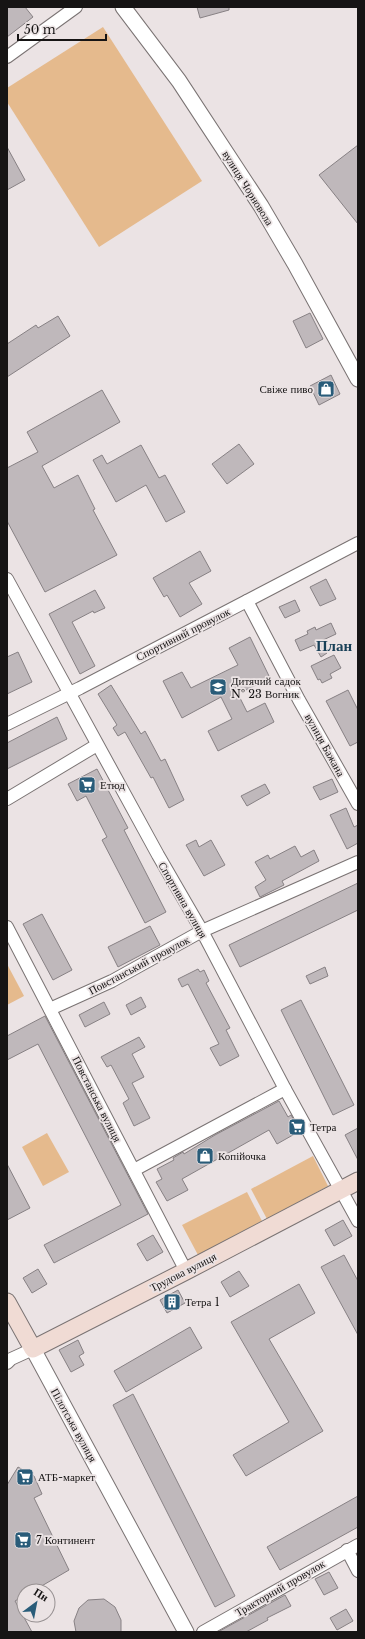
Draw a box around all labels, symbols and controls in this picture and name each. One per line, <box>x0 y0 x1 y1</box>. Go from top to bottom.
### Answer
scale bar <box>18 16 106 42</box>
text: 50 m <box>24 22 56 37</box>
street label: вулиця Чорновола <box>219 148 277 228</box>
shop icon: Свіже пиво <box>316 379 336 399</box>
place label: Свіже пиво <box>260 382 313 396</box>
street label: Спортивний провулок <box>134 604 233 664</box>
district label: План <box>316 636 352 655</box>
place label: Дитячий садок № 23 Вогник <box>231 674 302 701</box>
school or university icon: Дитячий садок № 23 Вогник <box>208 677 228 697</box>
street label: вулиця Бажана <box>302 711 348 779</box>
supermarket icon: Етюд <box>77 775 97 795</box>
place label: Етюд <box>100 778 125 792</box>
street label: Спортивна вулиця <box>155 859 211 941</box>
street label: Повстанський провулок <box>86 932 192 998</box>
street label: Повстанська вулиця <box>69 1054 125 1144</box>
supermarket icon: Тетра <box>287 1117 307 1137</box>
place label: Тетра <box>310 1120 337 1134</box>
shop icon: Копійочка <box>195 1146 215 1166</box>
place label: Копійочка <box>218 1149 266 1163</box>
street label: Трудова вулиця <box>147 1249 219 1295</box>
building icon: Тетра 1 <box>162 1292 182 1312</box>
place label: Тетра 1 <box>185 1295 220 1309</box>
street label: Пілотська вулиця <box>48 1386 100 1464</box>
supermarket icon: АТБ-маркет <box>15 1467 35 1487</box>
place label: АТБ-маркет <box>38 1470 95 1484</box>
supermarket icon: 7 Континент <box>13 1530 33 1550</box>
place label: 7 Континент <box>36 1533 95 1547</box>
street label: Тракторний провулок <box>233 1556 328 1619</box>
north arrow <box>16 1583 56 1623</box>
text: Пн <box>31 1585 52 1605</box>

